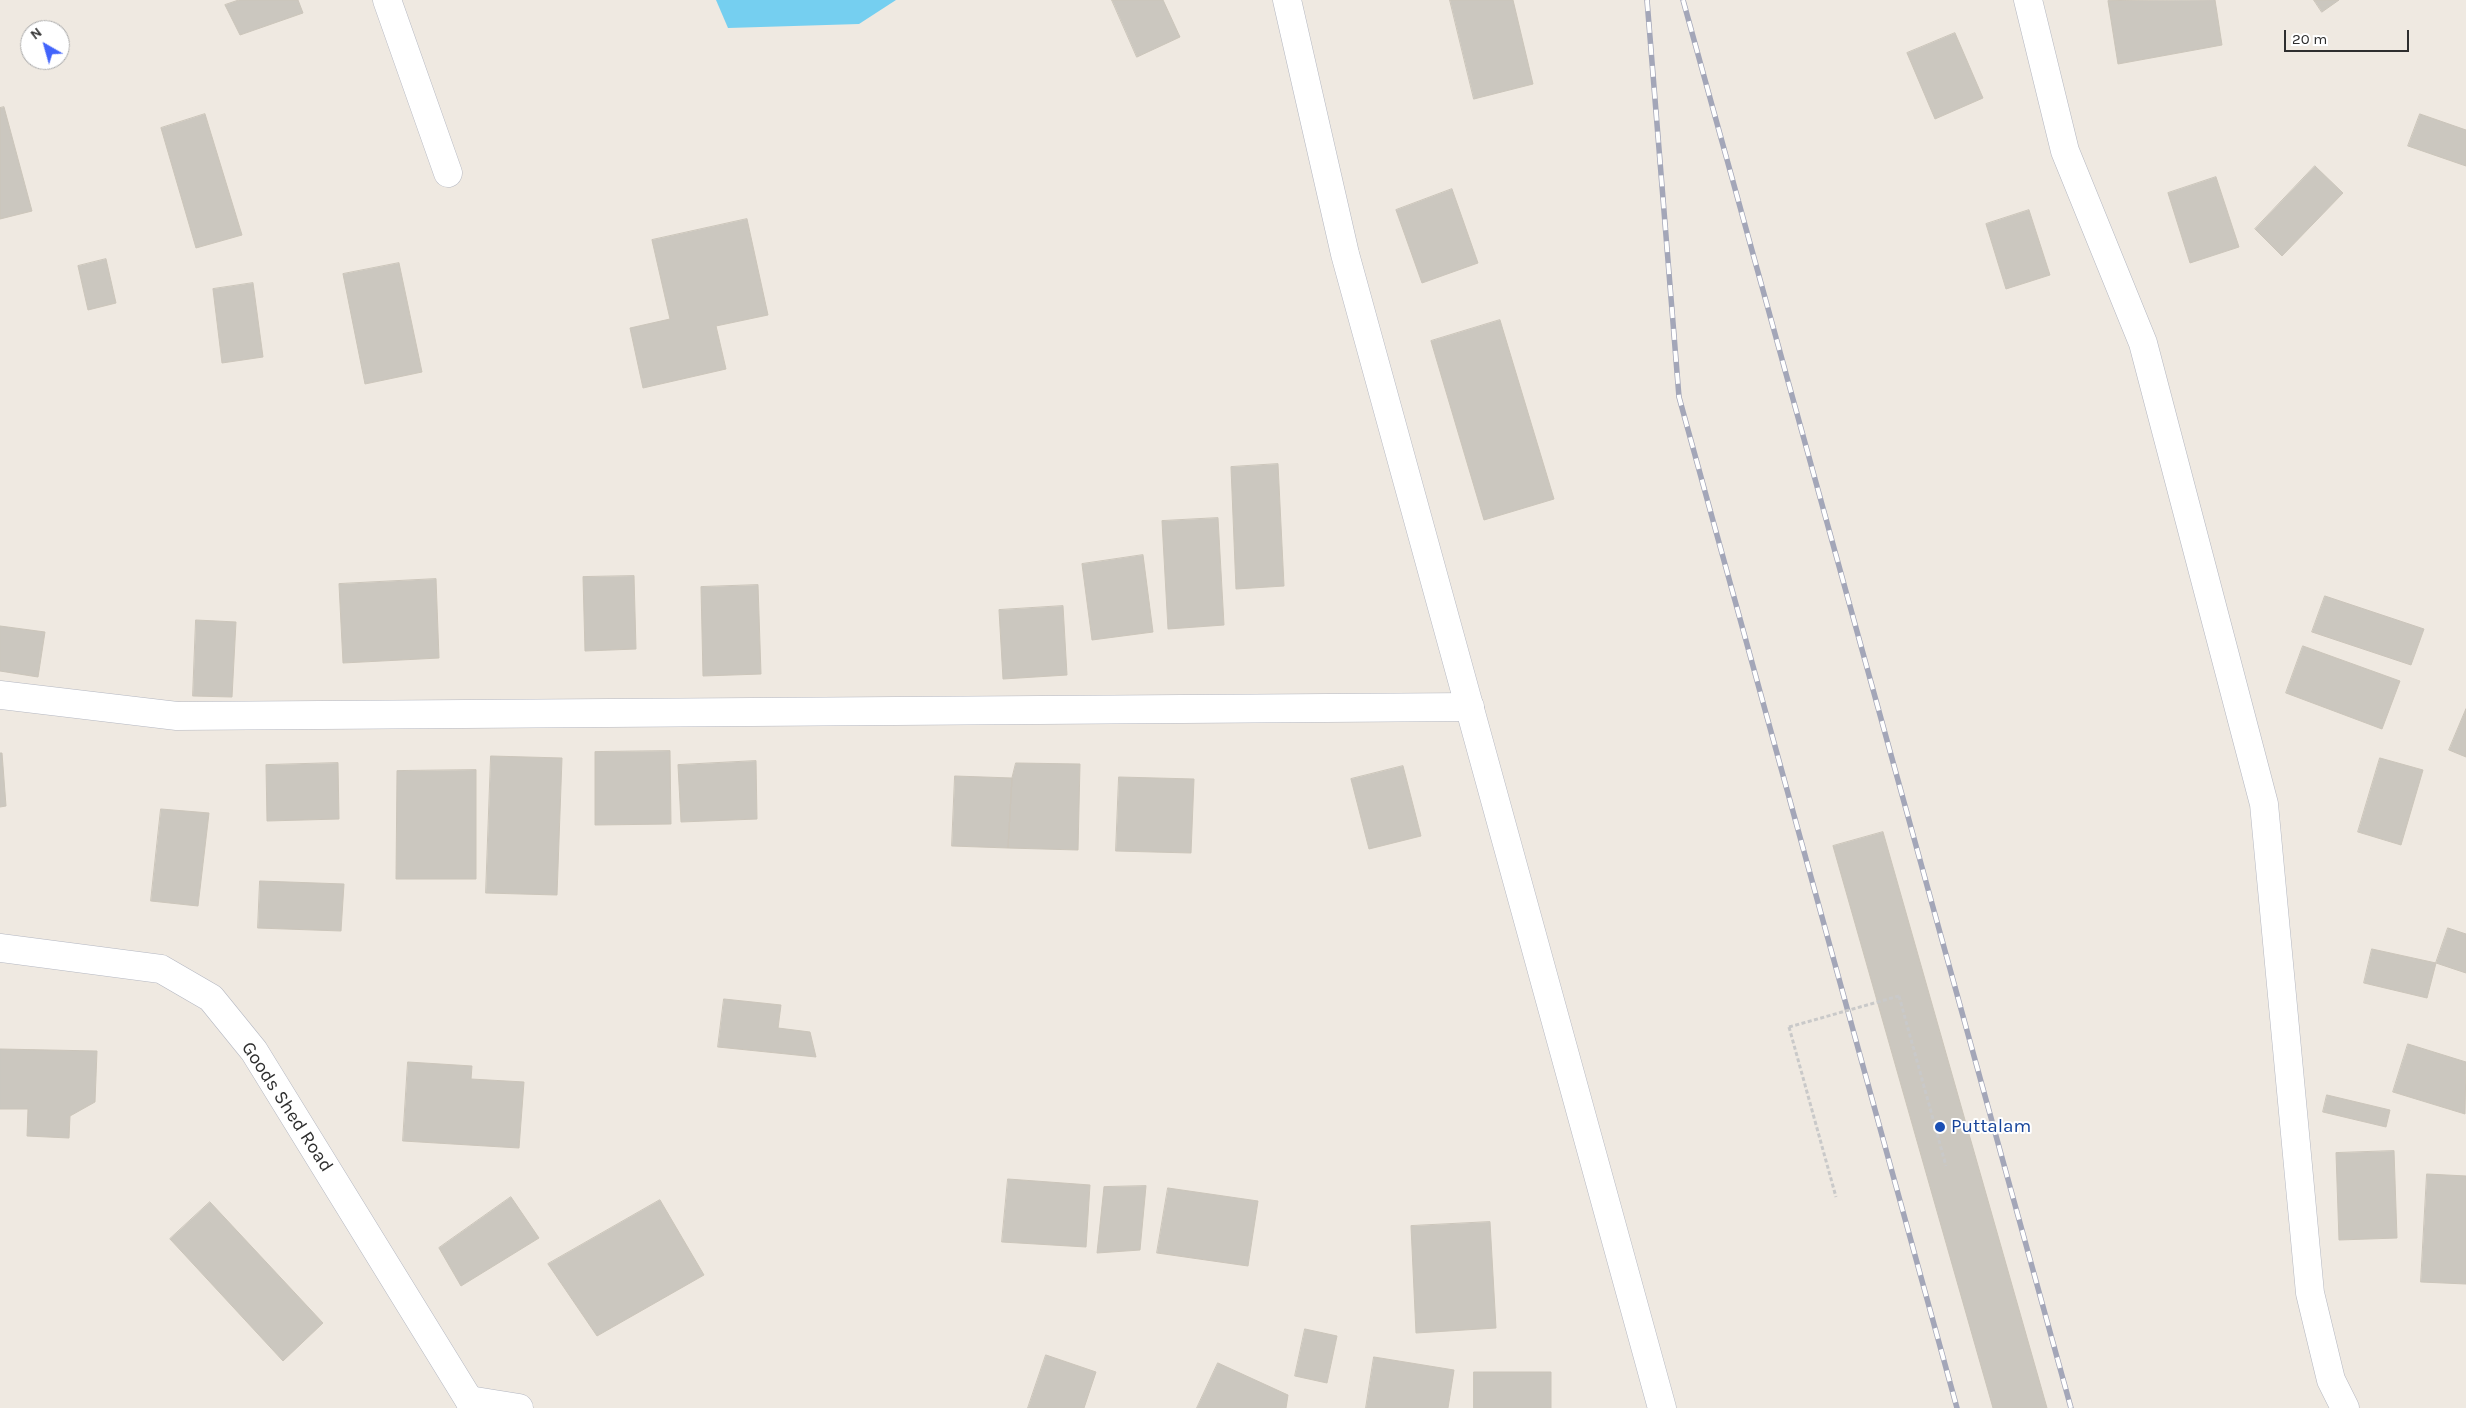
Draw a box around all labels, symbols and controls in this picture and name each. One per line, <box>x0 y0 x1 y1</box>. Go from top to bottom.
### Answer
north arrow <box>20 20 70 70</box>
scale bar <box>2286 20 2411 52</box>
text: N <box>27 24 45 43</box>
text: 20 m <box>2292 30 2327 48</box>
street label: Goods Shed Road <box>236 1037 338 1177</box>
place label: Puttalam <box>1951 1116 2031 1138</box>
marker: Puttalam <box>1933 1120 1947 1134</box>

